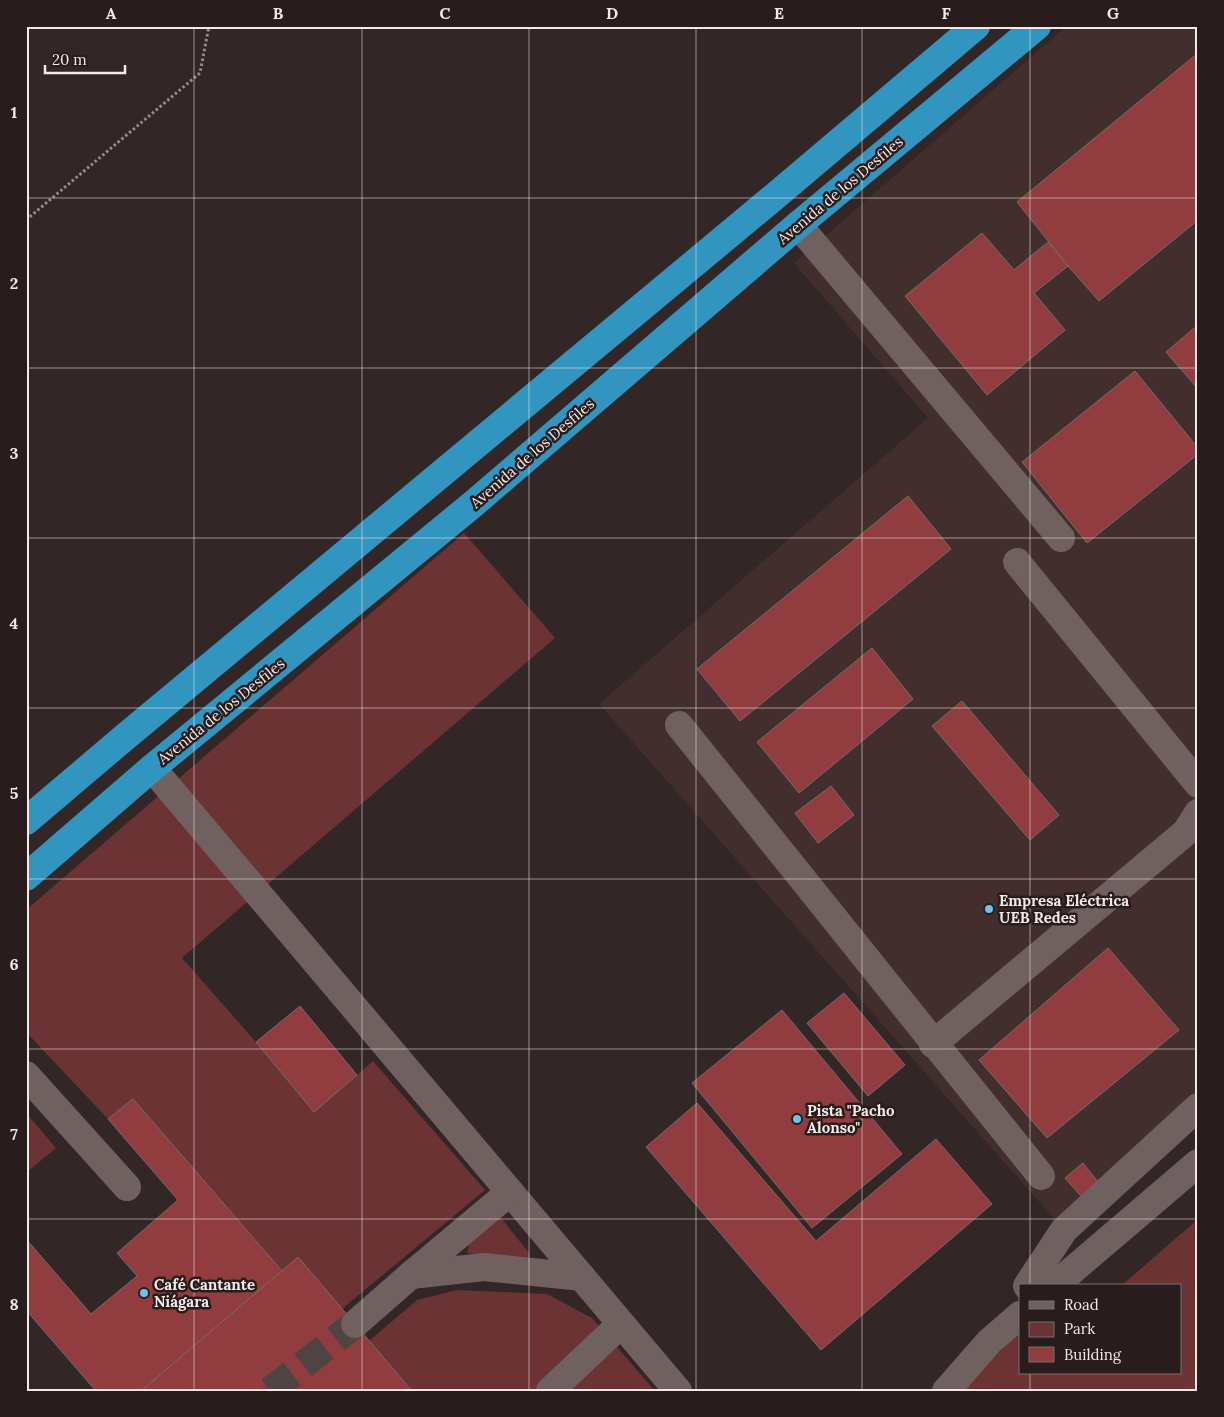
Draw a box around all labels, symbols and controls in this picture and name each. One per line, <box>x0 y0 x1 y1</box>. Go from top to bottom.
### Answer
text: A <box>106 3 117 23</box>
text: B <box>273 3 284 23</box>
text: C <box>439 3 451 23</box>
text: D <box>606 3 618 23</box>
text: E <box>774 3 784 23</box>
text: F <box>941 3 951 23</box>
text: G <box>1107 3 1119 23</box>
scale bar <box>45 42 125 74</box>
text: 20 m <box>52 50 87 69</box>
text: 1 <box>11 102 17 122</box>
street label: Avenida de los Desfiles <box>773 132 907 249</box>
text: 2 <box>10 273 18 293</box>
street label: Avenida de los Desfiles <box>465 394 598 513</box>
text: 3 <box>10 443 19 463</box>
text: 4 <box>10 613 19 633</box>
street label: Avenida de los Desfiles <box>153 654 289 769</box>
text: 5 <box>10 783 19 803</box>
place label: Empresa Eléctrica UEB Redes <box>999 891 1129 927</box>
marker: Empresa Eléctrica UEB Redes <box>983 903 995 915</box>
text: 6 <box>9 954 19 974</box>
place label: Pista "Pacho Alonso" <box>807 1101 895 1137</box>
marker: Pista "Pacho Alonso" <box>791 1113 803 1125</box>
text: 7 <box>10 1124 18 1144</box>
place label: Café Cantante Niágara <box>154 1275 255 1311</box>
legend <box>1019 1284 1182 1374</box>
marker: Café Cantante Niágara <box>138 1287 150 1299</box>
text: 8 <box>9 1294 19 1314</box>
text: Road <box>1064 1295 1099 1314</box>
text: Park <box>1064 1319 1095 1338</box>
text: Building <box>1064 1345 1122 1364</box>

